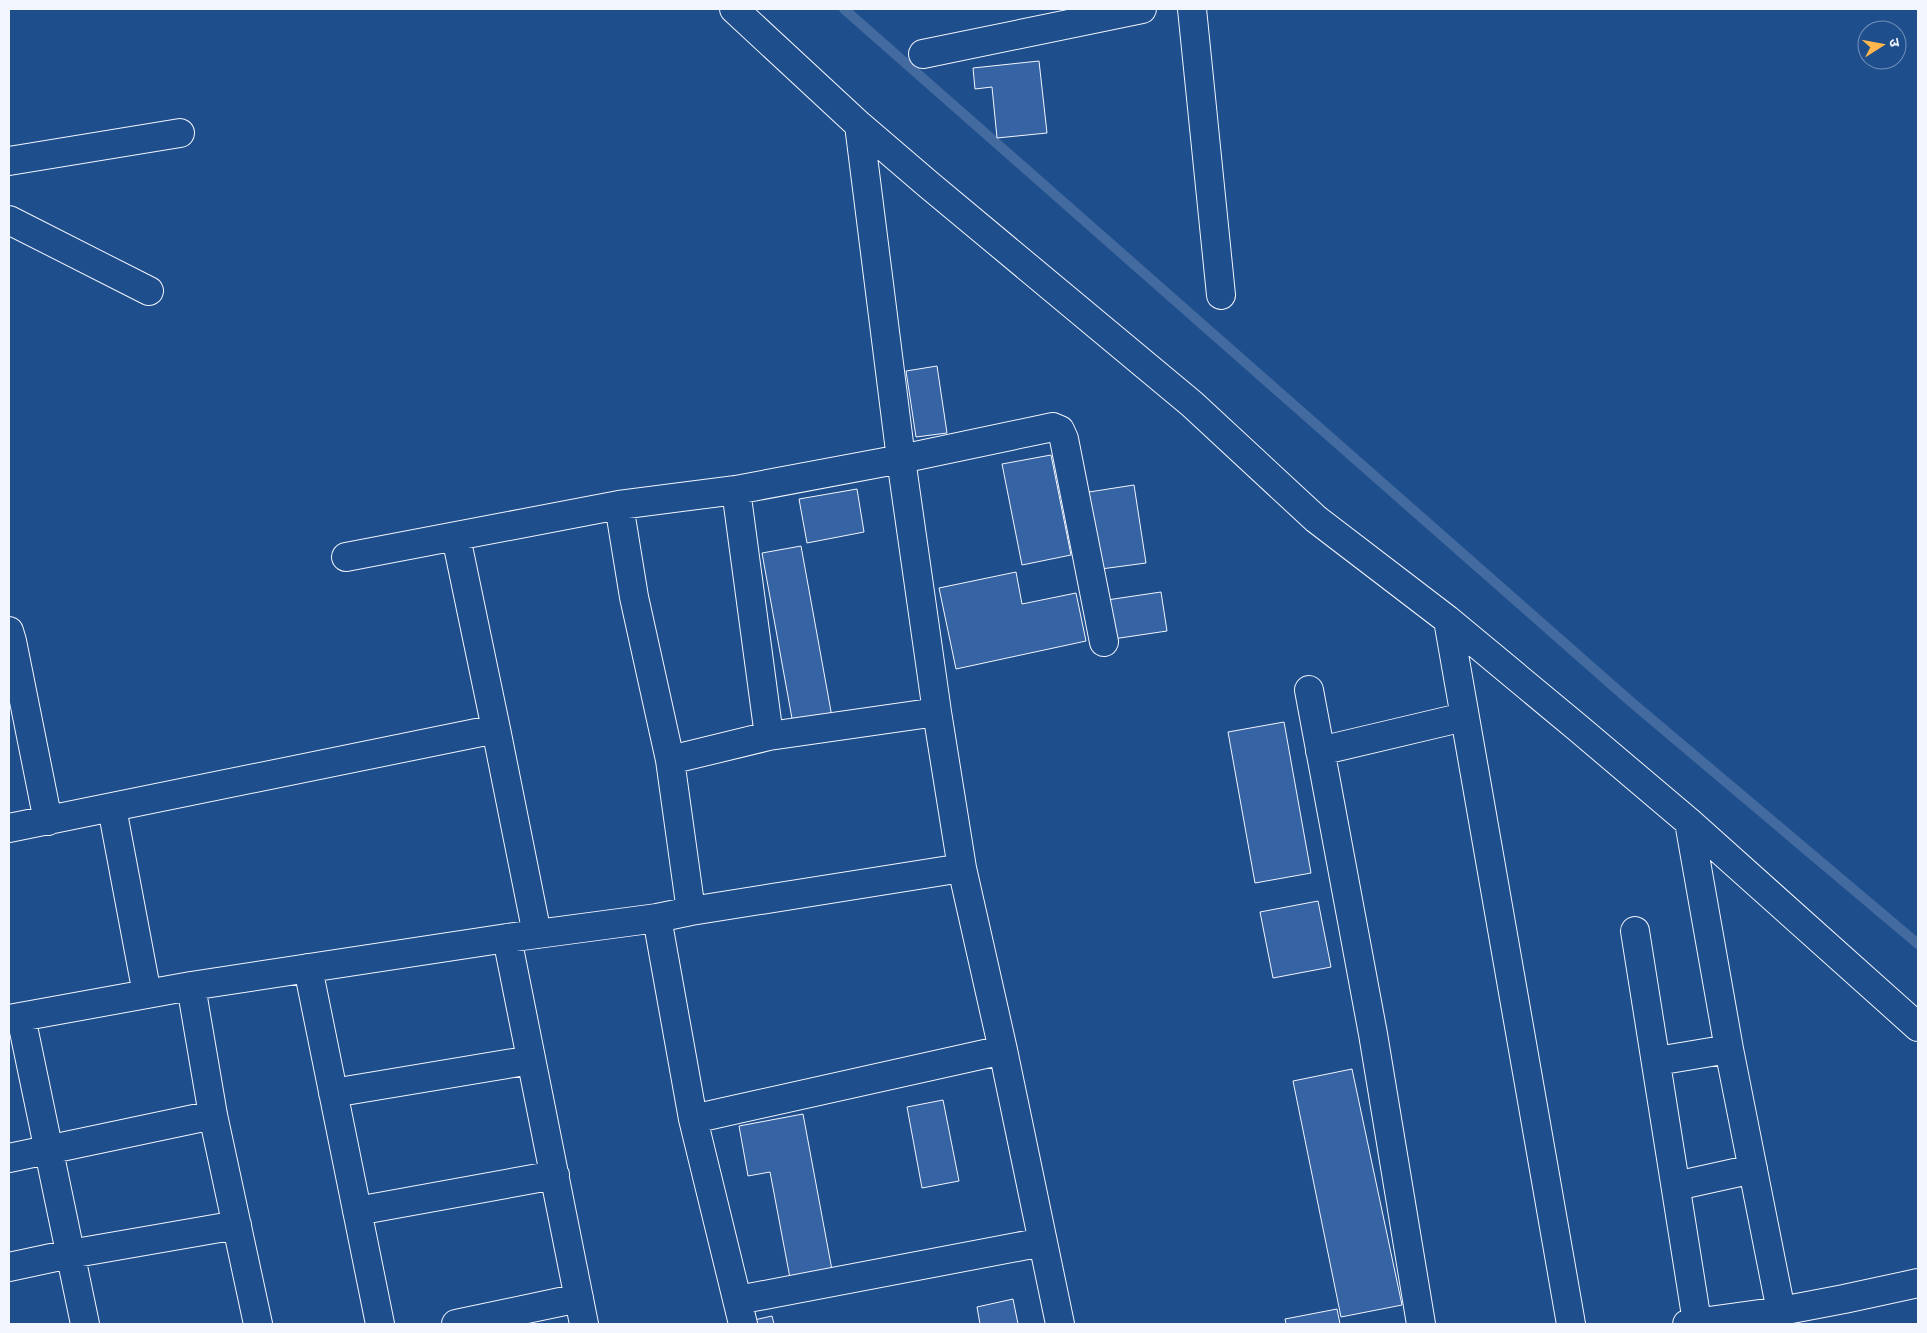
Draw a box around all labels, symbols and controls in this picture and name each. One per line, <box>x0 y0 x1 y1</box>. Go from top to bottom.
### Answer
north arrow <box>1857 20 1907 70</box>
text: उ <box>1885 37 1904 49</box>

